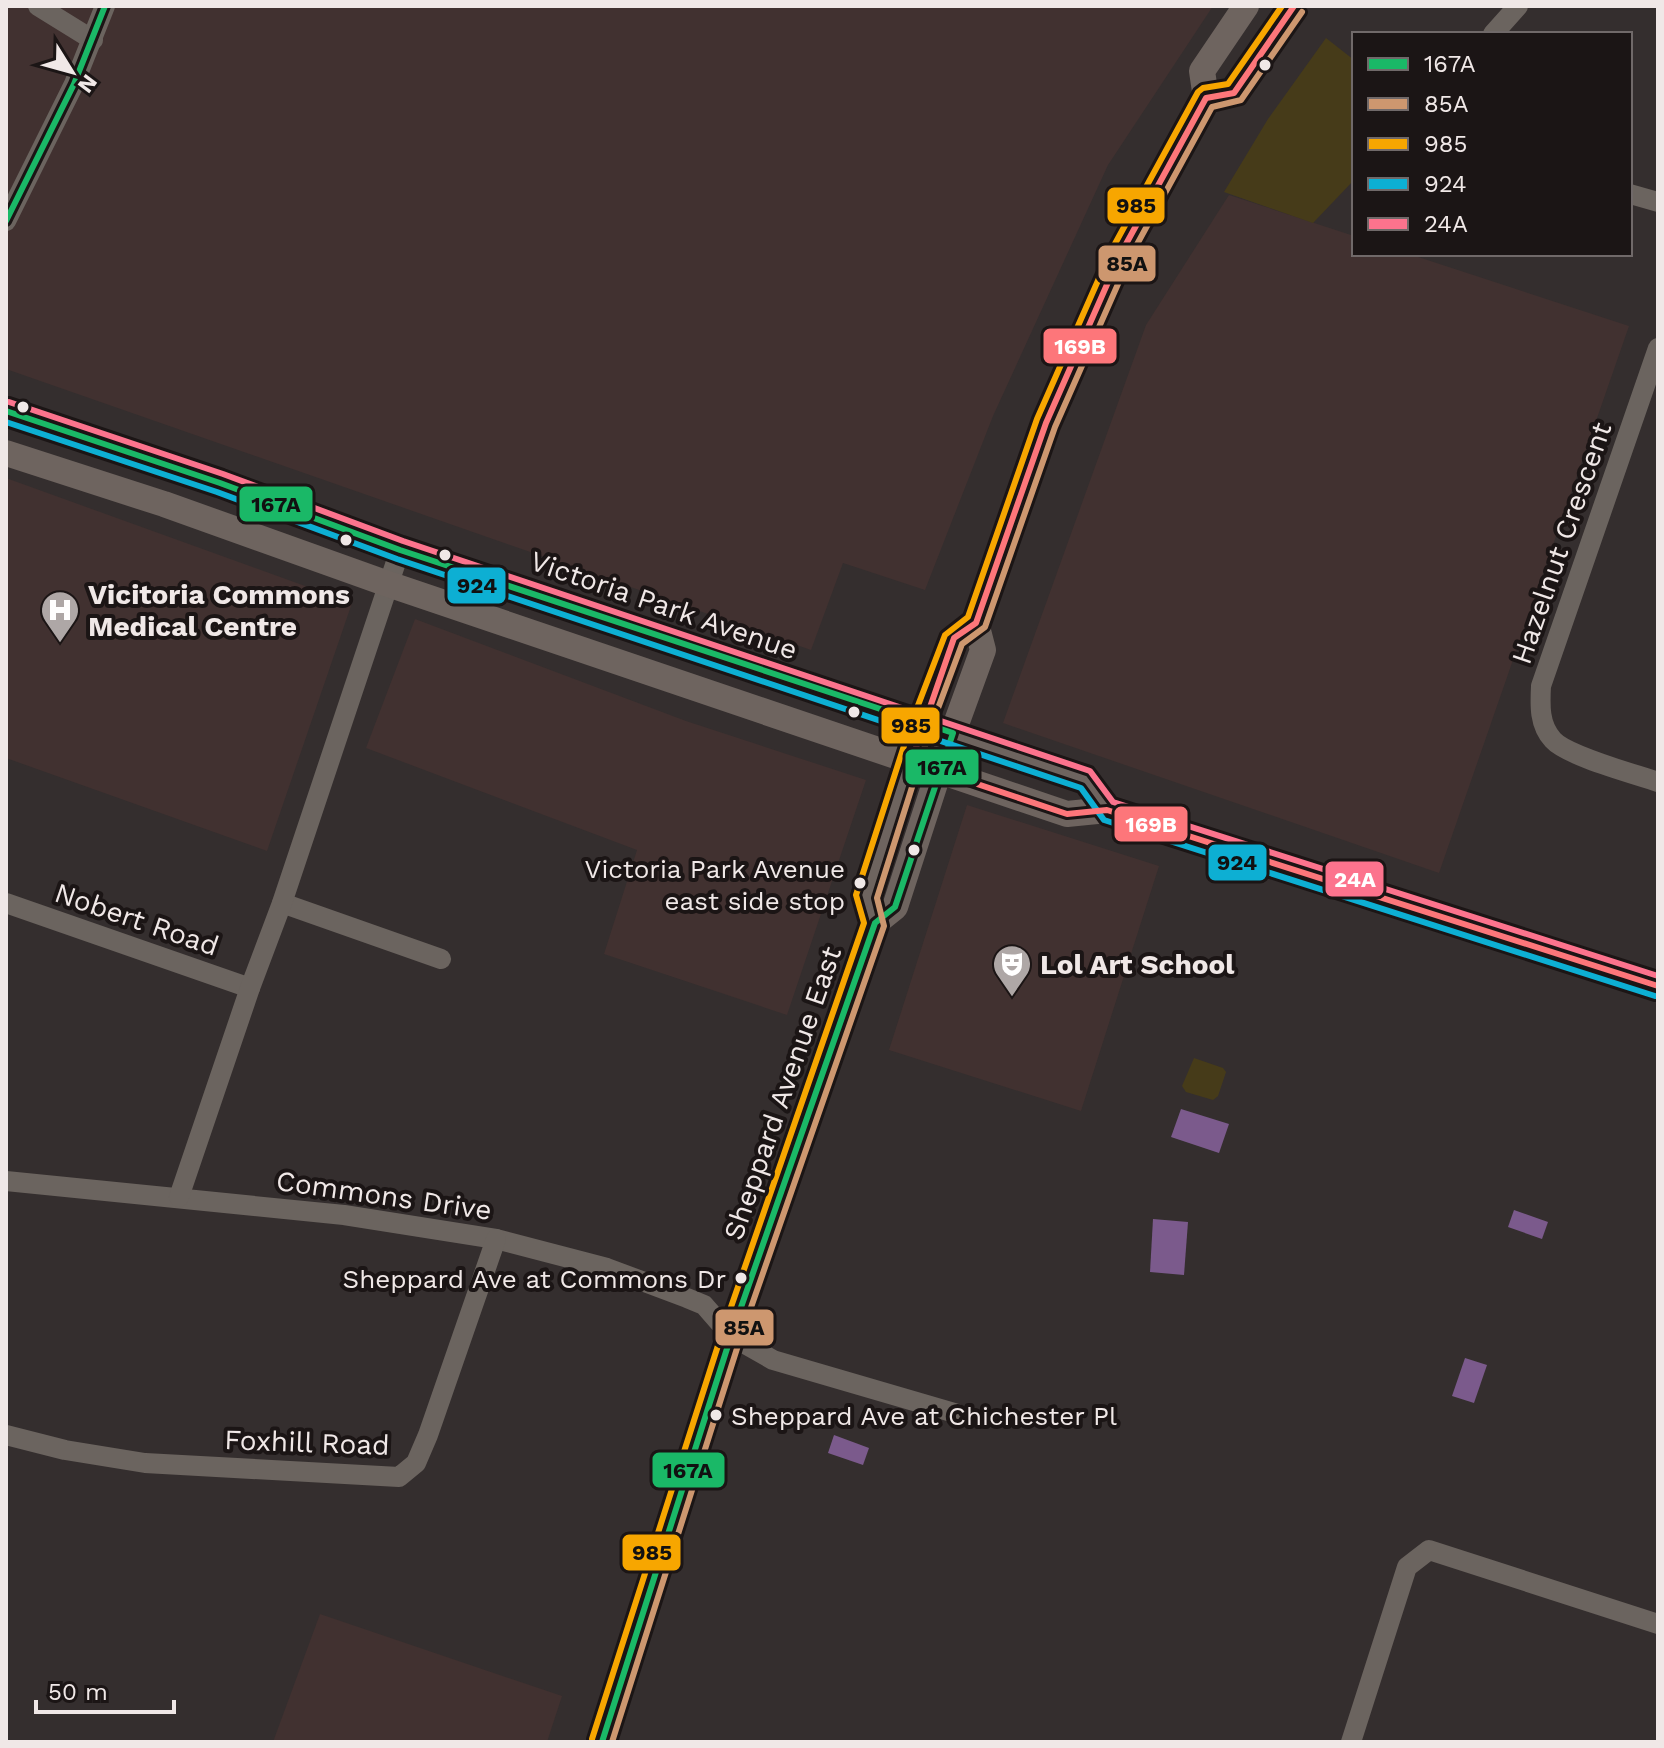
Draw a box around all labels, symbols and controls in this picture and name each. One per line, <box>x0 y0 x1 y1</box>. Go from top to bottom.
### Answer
north arrow <box>32 32 112 112</box>
legend <box>1352 32 1632 256</box>
text: 167A <box>1424 50 1476 78</box>
unlabelled marker <box>1257 57 1273 73</box>
text: N <box>73 70 102 98</box>
text: 85A <box>1424 90 1469 118</box>
text: 985 <box>1424 130 1468 158</box>
text: 924 <box>1424 170 1467 198</box>
line badge: 985 <box>1106 186 1166 225</box>
text: 985 <box>1116 193 1156 218</box>
text: 24A <box>1424 210 1468 238</box>
line badge: 85A <box>1097 244 1157 283</box>
text: 85A <box>1106 251 1148 276</box>
line badge: 169B <box>1042 327 1118 365</box>
text: 169B <box>1054 334 1106 359</box>
unlabelled marker <box>15 399 31 415</box>
street label: Hazelnut Crescent <box>1505 418 1618 668</box>
line badge: 167A <box>238 485 314 523</box>
text: 167A <box>251 492 301 517</box>
unlabelled marker <box>338 532 354 548</box>
street label: Victoria Park Avenue <box>526 544 802 667</box>
unlabelled marker <box>437 547 453 563</box>
line badge: 924 <box>446 566 507 605</box>
text: 924 <box>457 573 497 598</box>
place label: Vicitoria Commons Medical Centre <box>88 578 350 643</box>
hospital icon: Vicitoria Commons Medical Centre <box>39 589 81 644</box>
unlabelled marker <box>846 704 862 720</box>
line badge: 985 <box>880 706 941 745</box>
text: 985 <box>891 713 931 738</box>
line badge: 167A <box>904 748 980 786</box>
text: 167A <box>917 755 967 780</box>
line badge: 169B <box>1113 805 1189 843</box>
text: 169B <box>1125 812 1177 837</box>
unlabelled marker <box>906 842 922 858</box>
line badge: 924 <box>1207 843 1268 882</box>
text: 924 <box>1217 850 1257 875</box>
place label: Victoria Park Avenue east side stop <box>585 854 845 916</box>
line badge: 24A <box>1324 860 1385 898</box>
text: 24A <box>1334 867 1376 892</box>
marker: Victoria Park Avenue east side stop <box>852 875 868 891</box>
street label: Nobert Road <box>51 876 223 963</box>
street label: Sheppard Avenue East <box>717 942 848 1244</box>
theatre icon: Lol Art School <box>991 943 1033 998</box>
place label: Lol Art School <box>1040 948 1235 981</box>
street label: Commons Drive <box>274 1164 494 1227</box>
place label: Sheppard Ave at Commons Dr <box>342 1264 726 1294</box>
marker: Sheppard Ave at Commons Dr <box>733 1270 749 1286</box>
line badge: 85A <box>714 1308 775 1347</box>
text: 85A <box>723 1315 765 1340</box>
place label: Sheppard Ave at Chichester Pl <box>731 1401 1117 1431</box>
marker: Sheppard Ave at Chichester Pl <box>708 1407 724 1423</box>
street label: Foxhill Road <box>224 1423 390 1462</box>
line badge: 167A <box>651 1451 726 1489</box>
text: 167A <box>663 1458 713 1483</box>
line badge: 985 <box>621 1533 682 1572</box>
text: 985 <box>632 1540 672 1565</box>
scale bar <box>36 1664 174 1714</box>
text: 50 m <box>48 1678 108 1706</box>

